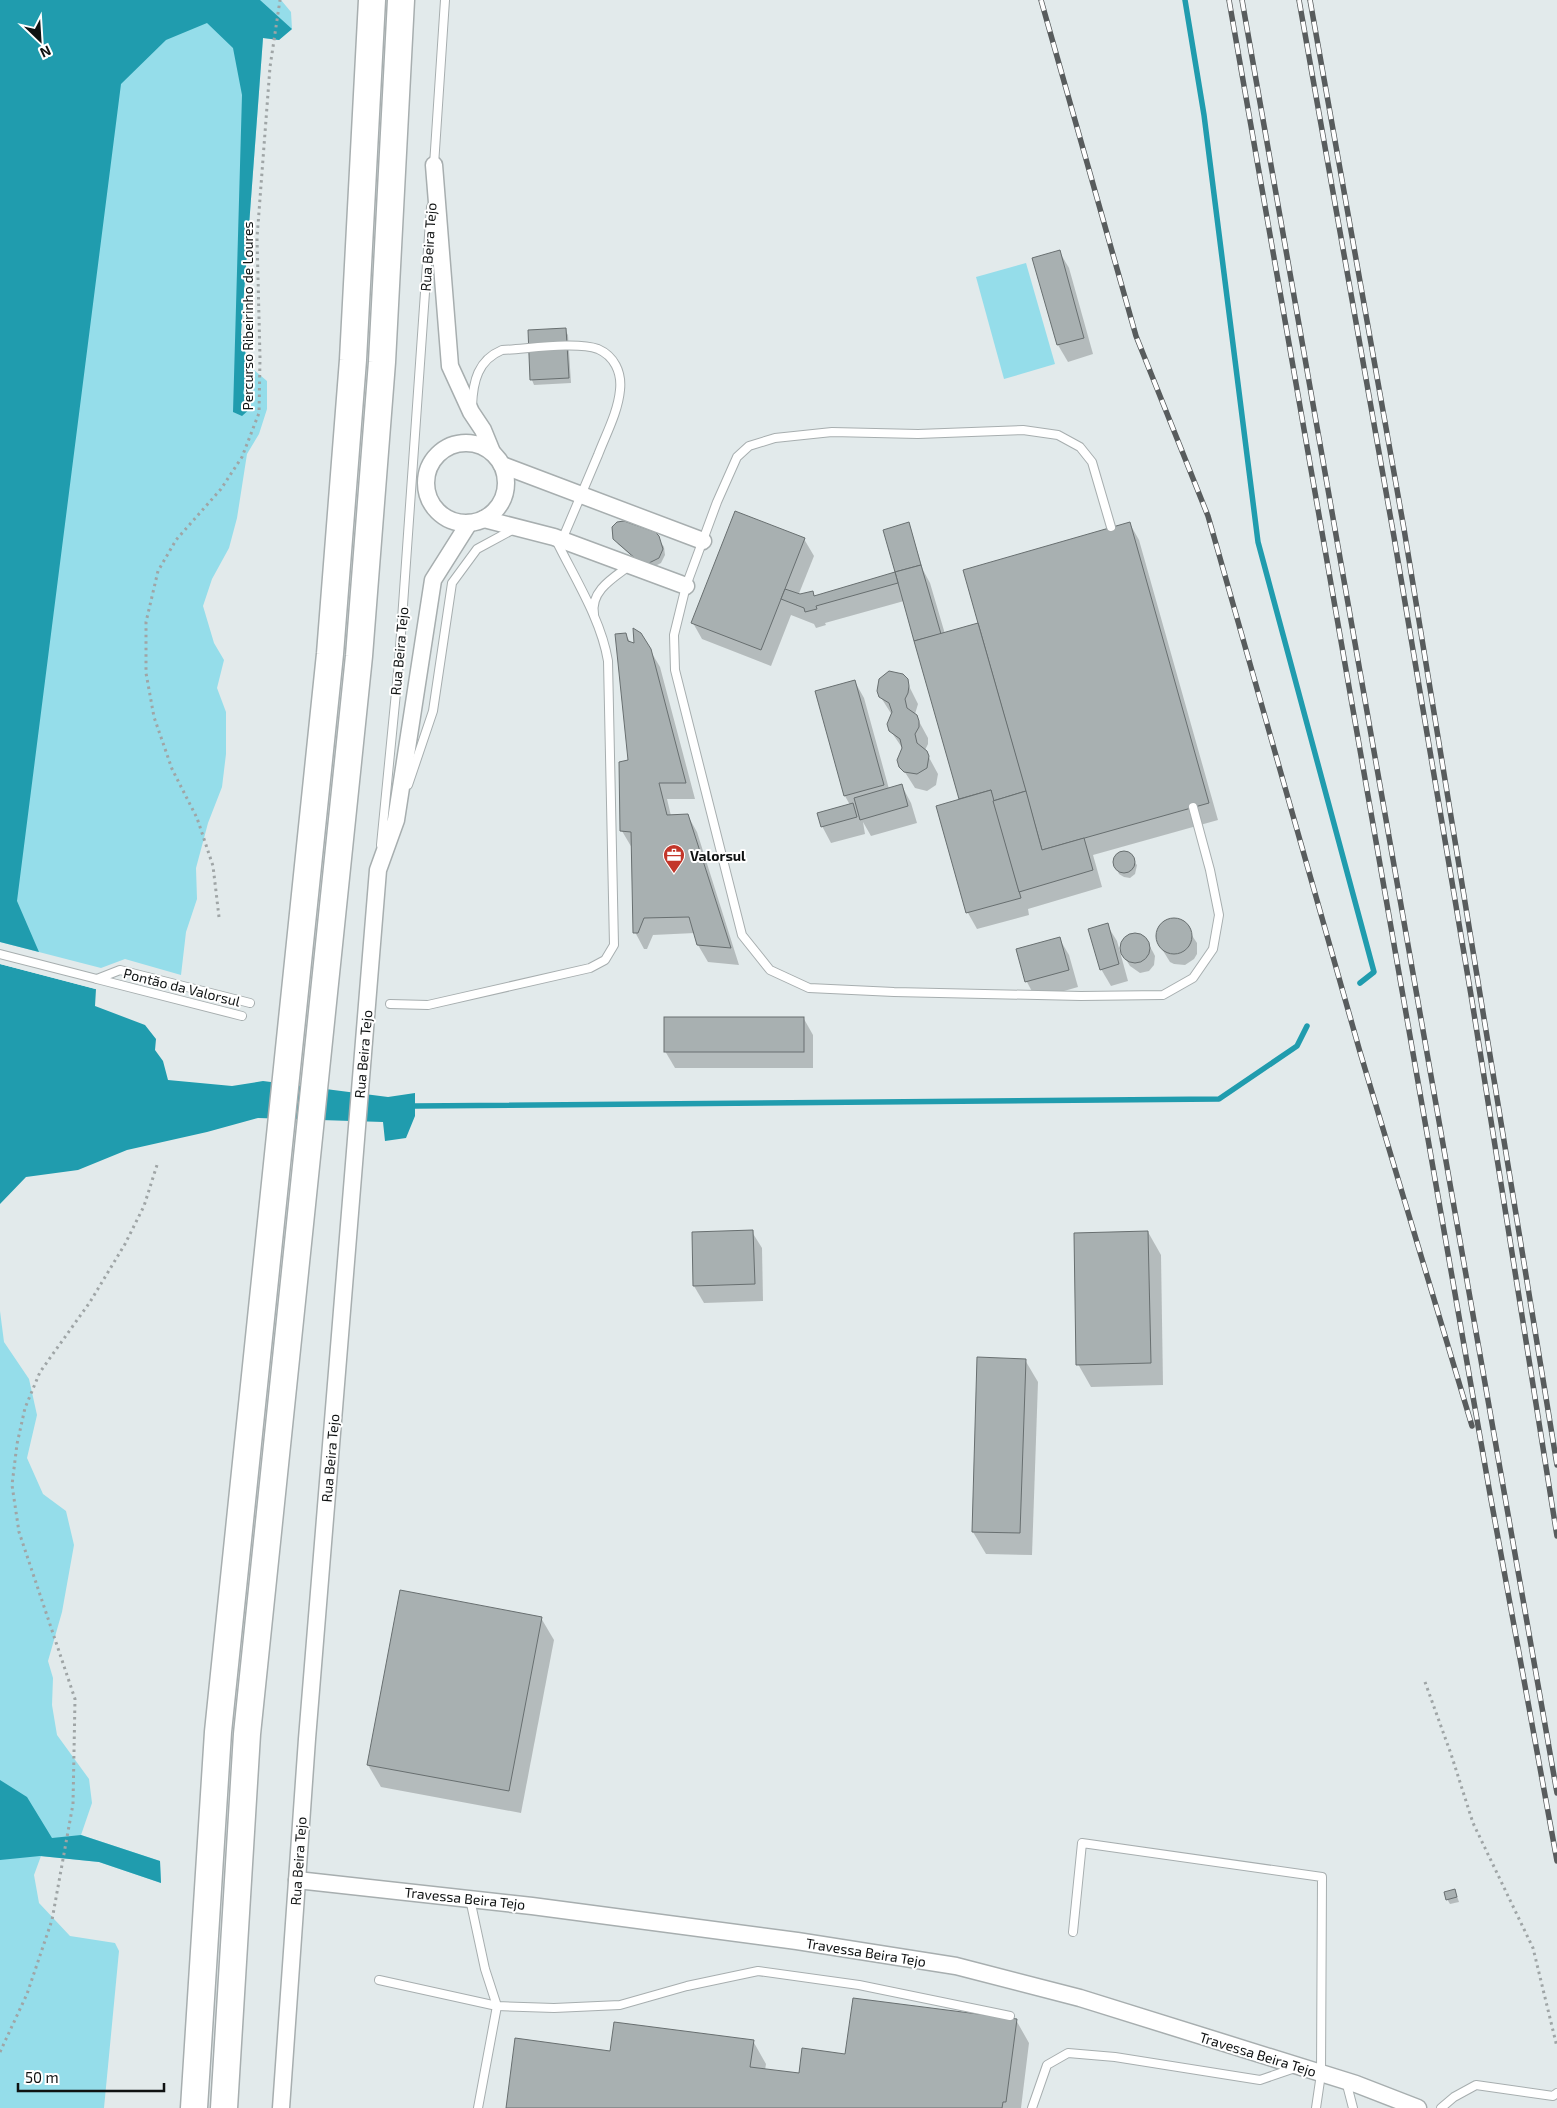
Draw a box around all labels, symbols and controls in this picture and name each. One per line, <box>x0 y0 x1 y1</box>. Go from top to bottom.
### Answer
north arrow <box>15 15 65 65</box>
text: N <box>38 42 54 62</box>
street label: Rua Beira Tejo <box>416 202 440 292</box>
street label: Percurso Ribeirinho de Loures <box>239 221 256 411</box>
street label: Rua Beira Tejo <box>387 606 411 696</box>
office icon: Valorsul <box>662 843 686 874</box>
place label: Valorsul <box>690 847 746 864</box>
street label: Pontão da Valorsul <box>122 964 243 1010</box>
street label: Rua Beira Tejo <box>351 1009 375 1099</box>
street label: Rua Beira Tejo <box>318 1413 342 1503</box>
street label: Rua Beira Tejo <box>286 1816 310 1906</box>
street label: Travessa Beira Tejo <box>404 1883 526 1913</box>
street label: Travessa Beira Tejo <box>805 1934 927 1970</box>
street label: Travessa Beira Tejo <box>1198 2028 1319 2080</box>
scale bar <box>18 2060 164 2092</box>
text: 50 m <box>25 2068 59 2086</box>

